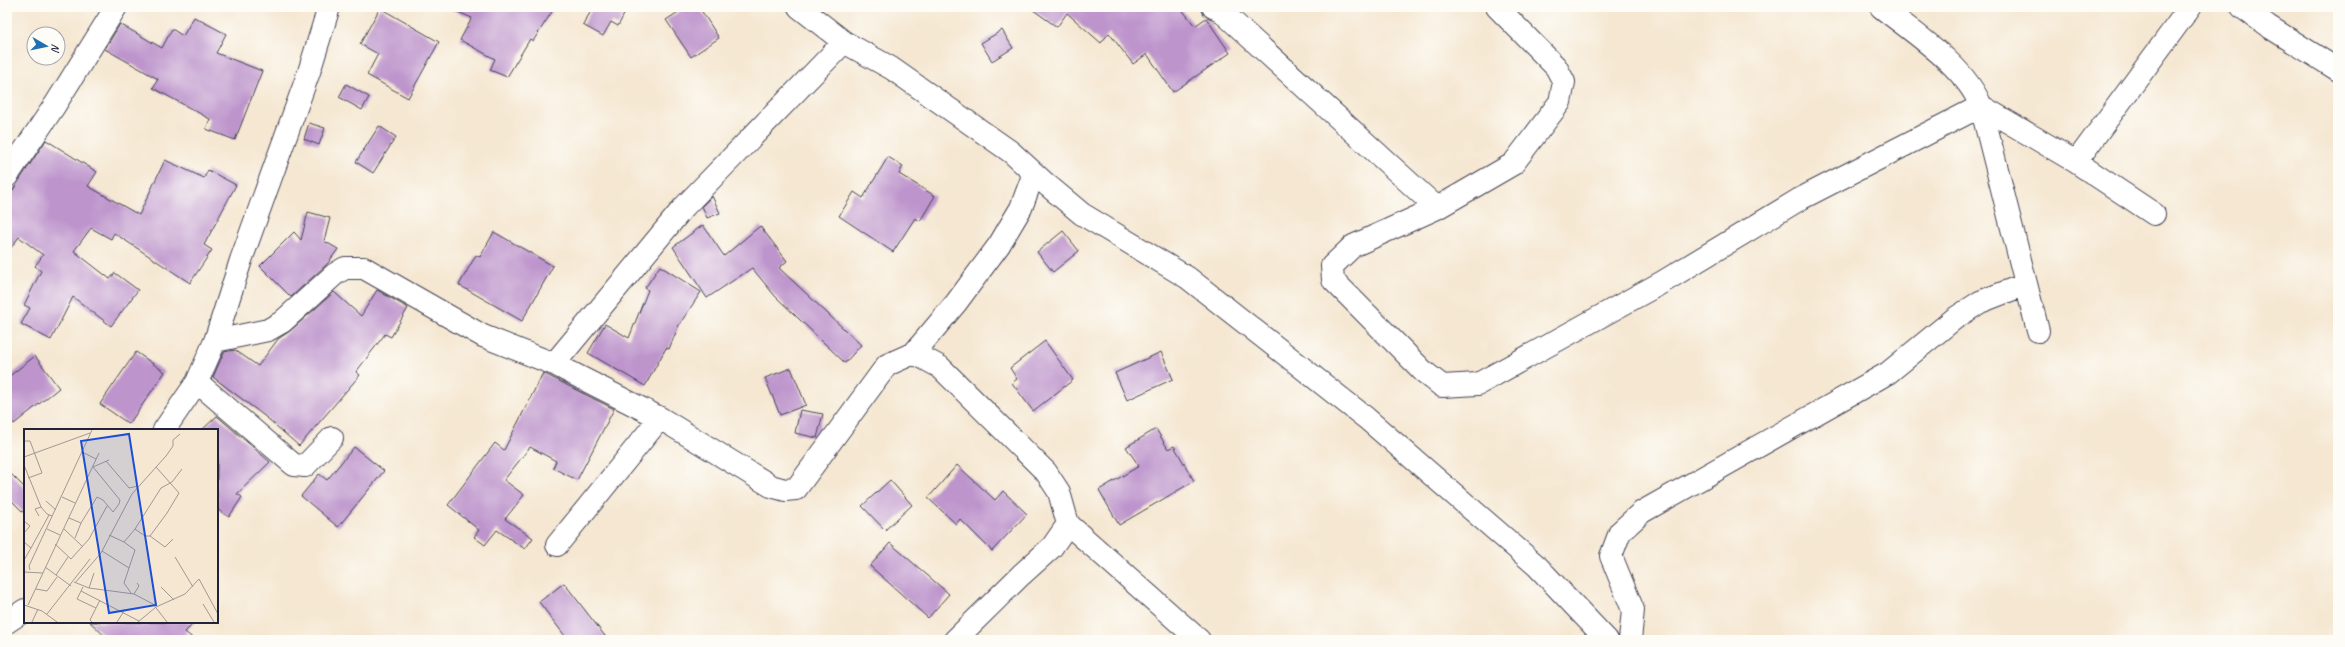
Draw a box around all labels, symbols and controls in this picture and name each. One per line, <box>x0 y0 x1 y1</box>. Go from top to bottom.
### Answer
north arrow <box>26 26 66 66</box>
text: N <box>48 43 63 54</box>
inset map <box>24 429 218 623</box>

